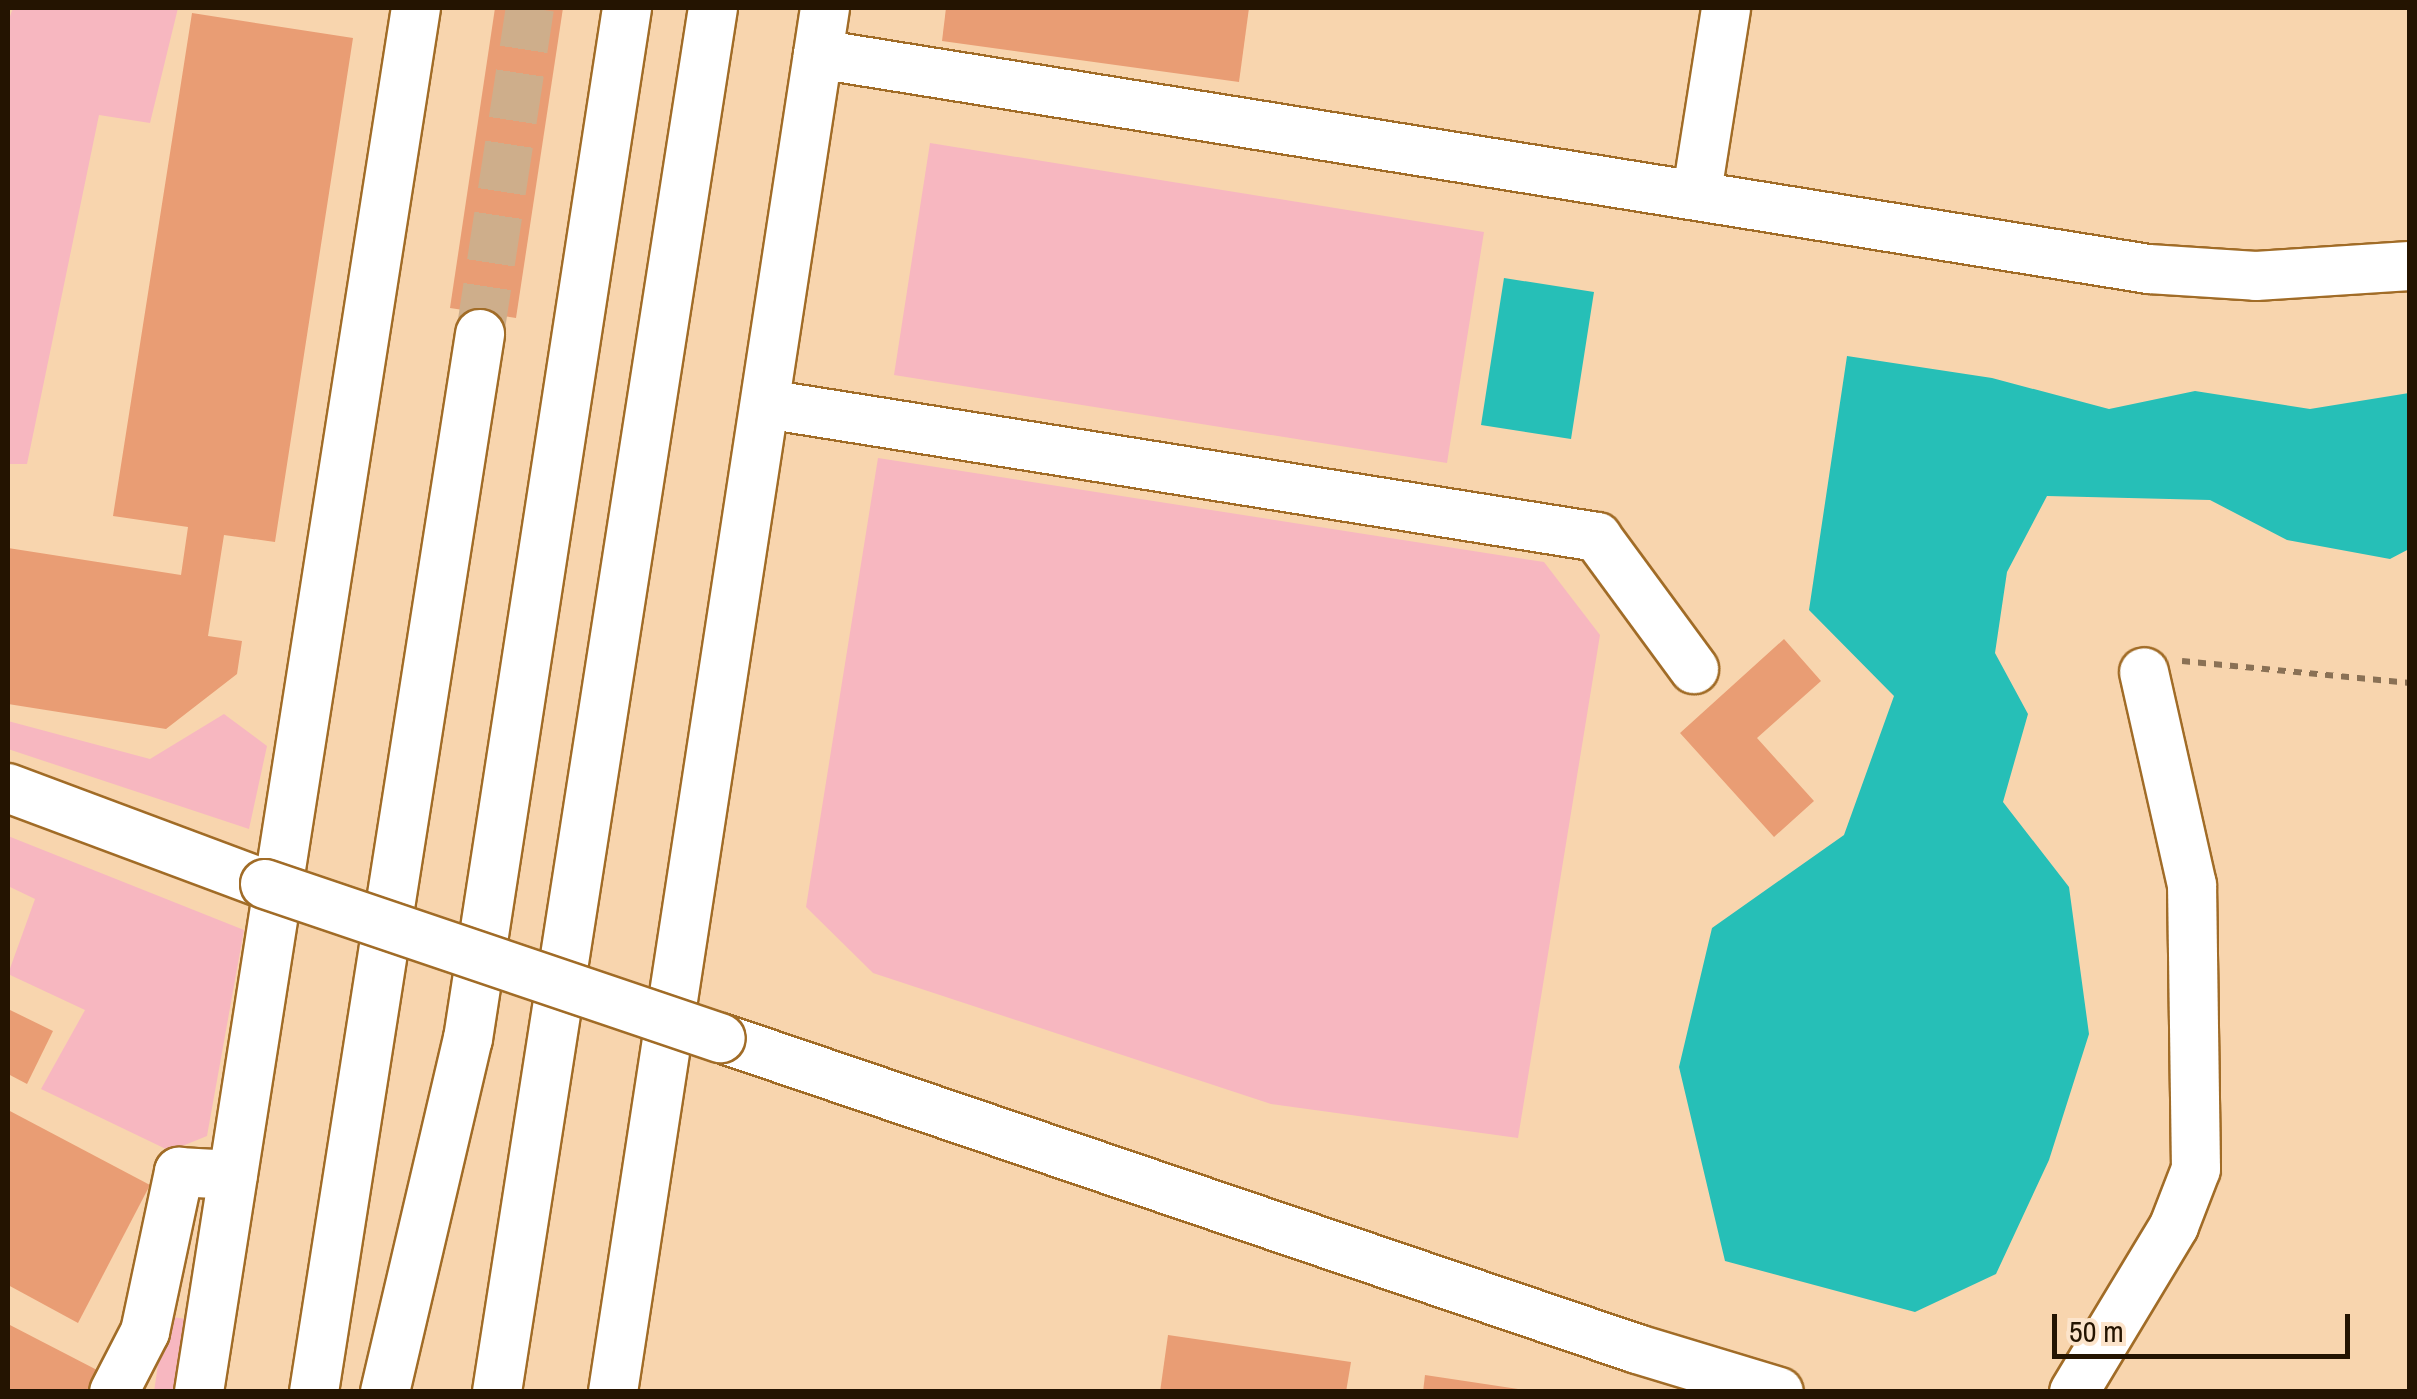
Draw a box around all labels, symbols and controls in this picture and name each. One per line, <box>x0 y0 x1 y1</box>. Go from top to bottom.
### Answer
scale bar <box>2057 1294 2354 1356</box>
text: 50 m <box>2069 1311 2124 1351</box>

